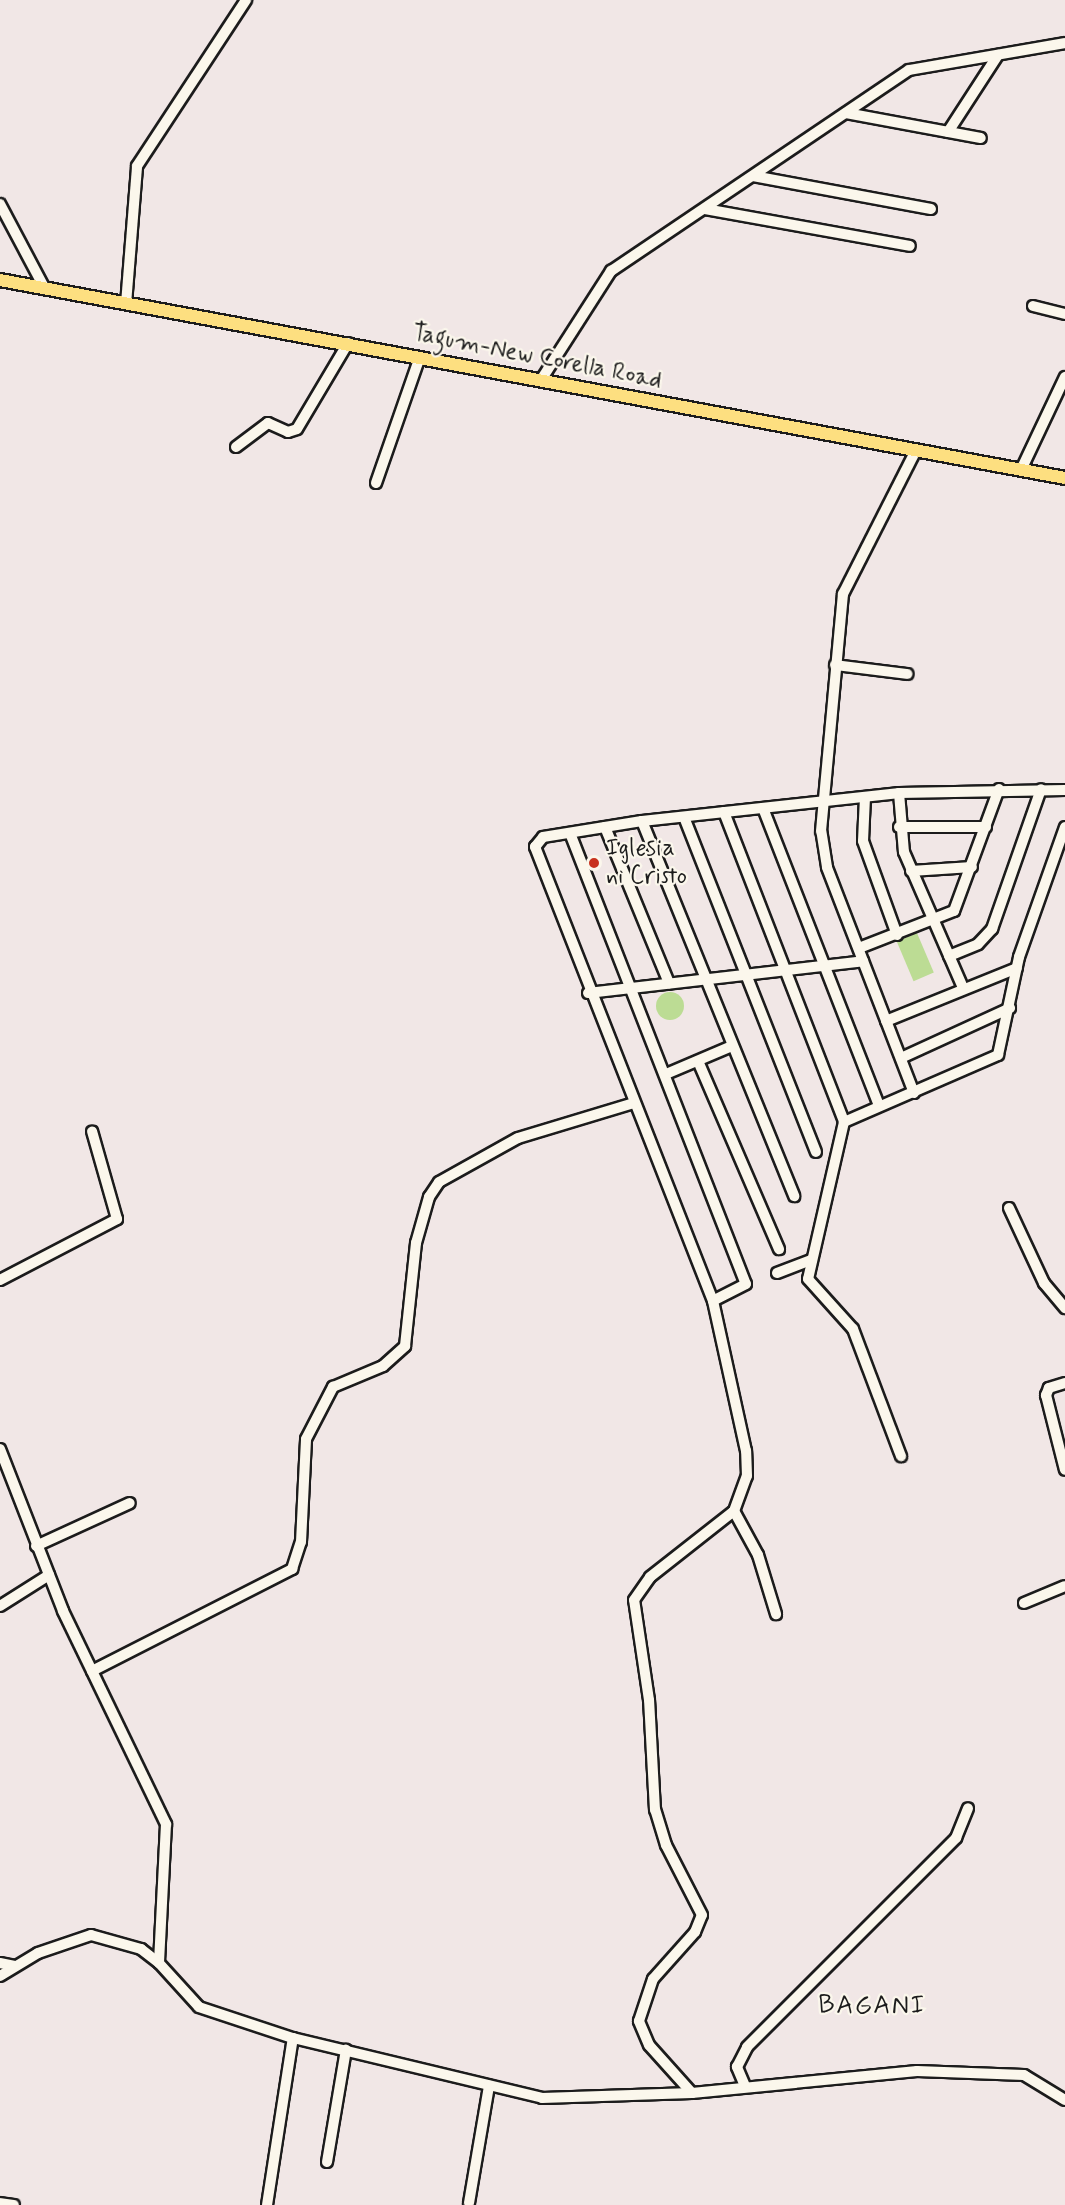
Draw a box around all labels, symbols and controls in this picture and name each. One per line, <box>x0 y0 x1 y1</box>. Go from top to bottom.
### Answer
street label: Tagum-New Corella Road <box>408 318 666 396</box>
place label: Iglesia ni Cristo <box>606 835 689 891</box>
marker: Iglesia ni Cristo <box>587 856 601 870</box>
district label: BAGANI <box>822 1991 922 2023</box>

